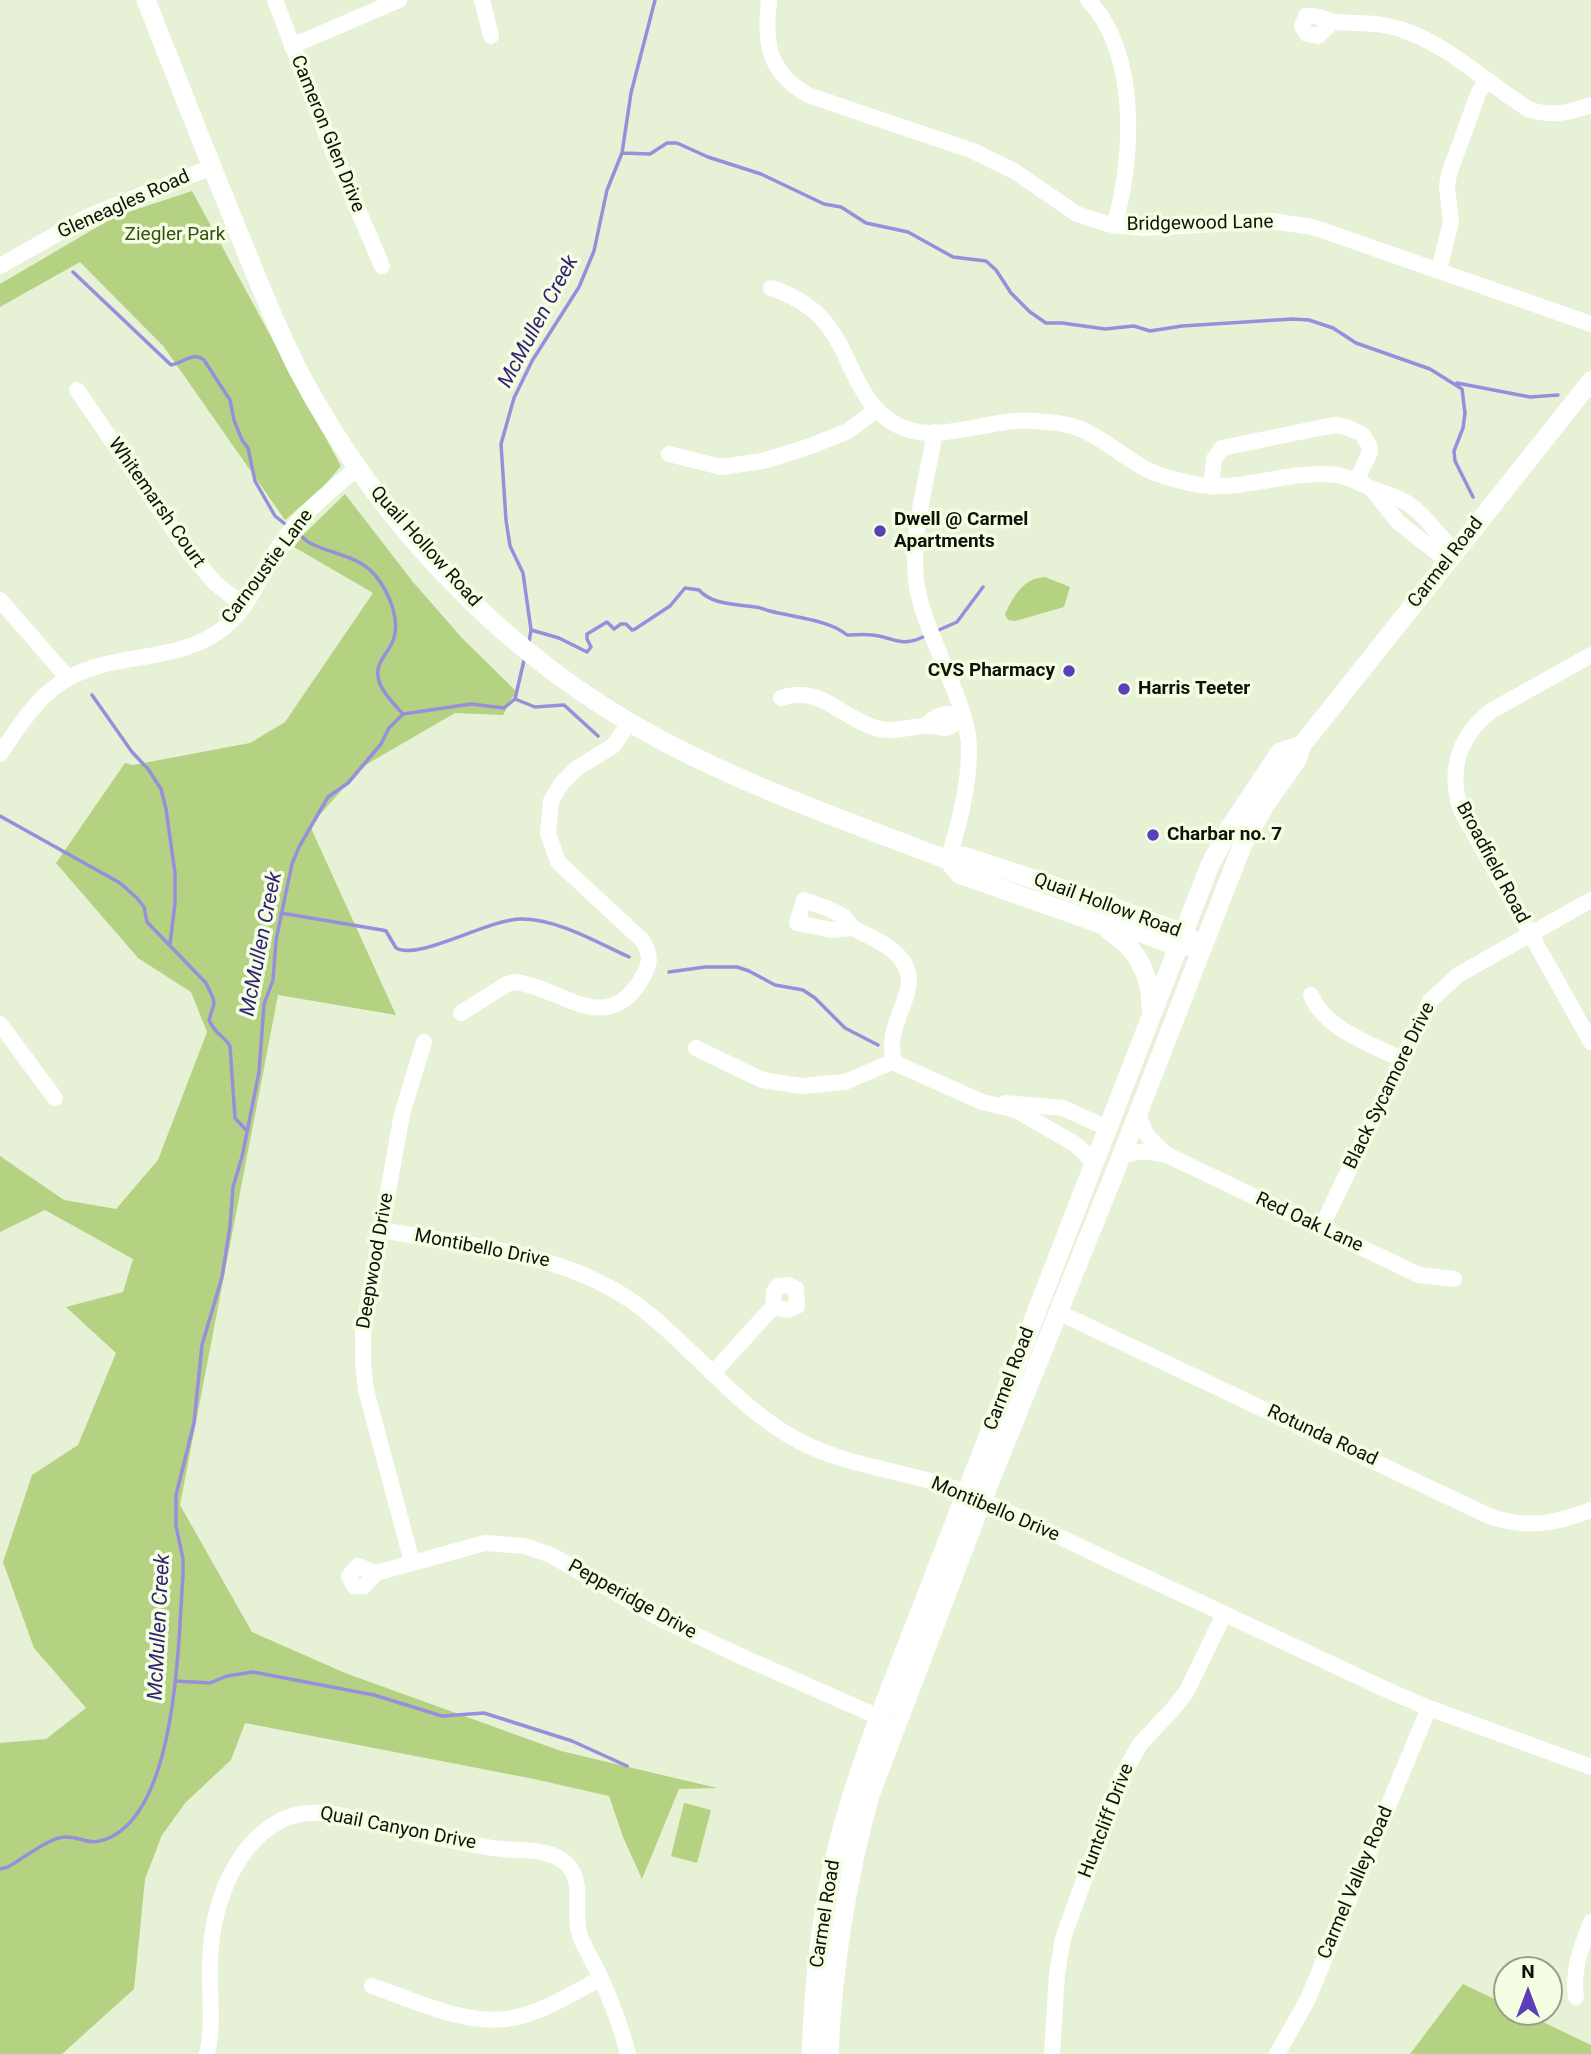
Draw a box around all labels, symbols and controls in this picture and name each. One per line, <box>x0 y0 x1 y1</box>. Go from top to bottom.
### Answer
street label: Cameron Glen Drive <box>285 52 369 216</box>
street label: Gleneagles Road <box>54 166 194 244</box>
street label: Bridgewood Lane <box>1126 211 1274 237</box>
park label: Ziegler Park <box>125 224 225 246</box>
water label: McMullen Creek <box>493 251 585 393</box>
street label: Whitemarsh Court <box>103 434 209 572</box>
street label: Quail Hollow Road <box>365 482 485 612</box>
street label: Carnoustie Lane <box>218 505 318 629</box>
place label: Dwell @ Carmel Apartments <box>894 509 1028 553</box>
street label: Carmel Road <box>1404 513 1488 613</box>
marker: Dwell @ Carmel Apartments <box>872 523 888 539</box>
place label: CVS Pharmacy <box>928 660 1055 682</box>
marker: CVS Pharmacy <box>1061 663 1077 679</box>
place label: Harris Teeter <box>1138 678 1250 700</box>
marker: Harris Teeter <box>1116 681 1132 697</box>
street label: Broadfield Road <box>1450 798 1534 928</box>
place label: Charbar no. 7 <box>1167 824 1282 846</box>
marker: Charbar no. 7 <box>1145 827 1161 843</box>
street label: Quail Hollow Road <box>1030 869 1184 943</box>
water label: McMullen Creek <box>236 870 288 1018</box>
street label: Black Sycamore Drive <box>1340 999 1440 1173</box>
street label: Red Oak Lane <box>1252 1188 1366 1258</box>
street label: Deepwood Drive <box>353 1191 399 1331</box>
street label: Montibello Drive <box>413 1225 551 1273</box>
street label: Carmel Road <box>980 1324 1040 1434</box>
street label: Rotunda Road <box>1263 1401 1381 1471</box>
street label: Montibello Drive <box>928 1473 1062 1547</box>
water label: McMullen Creek <box>144 1553 176 1701</box>
street label: Pepperidge Drive <box>564 1555 700 1645</box>
street label: Huntcliff Drive <box>1075 1761 1139 1881</box>
street label: Quail Canyon Drive <box>318 1803 478 1855</box>
street label: Carmel Valley Road <box>1314 1803 1398 1963</box>
street label: Carmel Road <box>806 1858 846 1970</box>
north arrow <box>1493 1956 1563 2026</box>
text: N <box>1521 1960 1535 1983</box>

